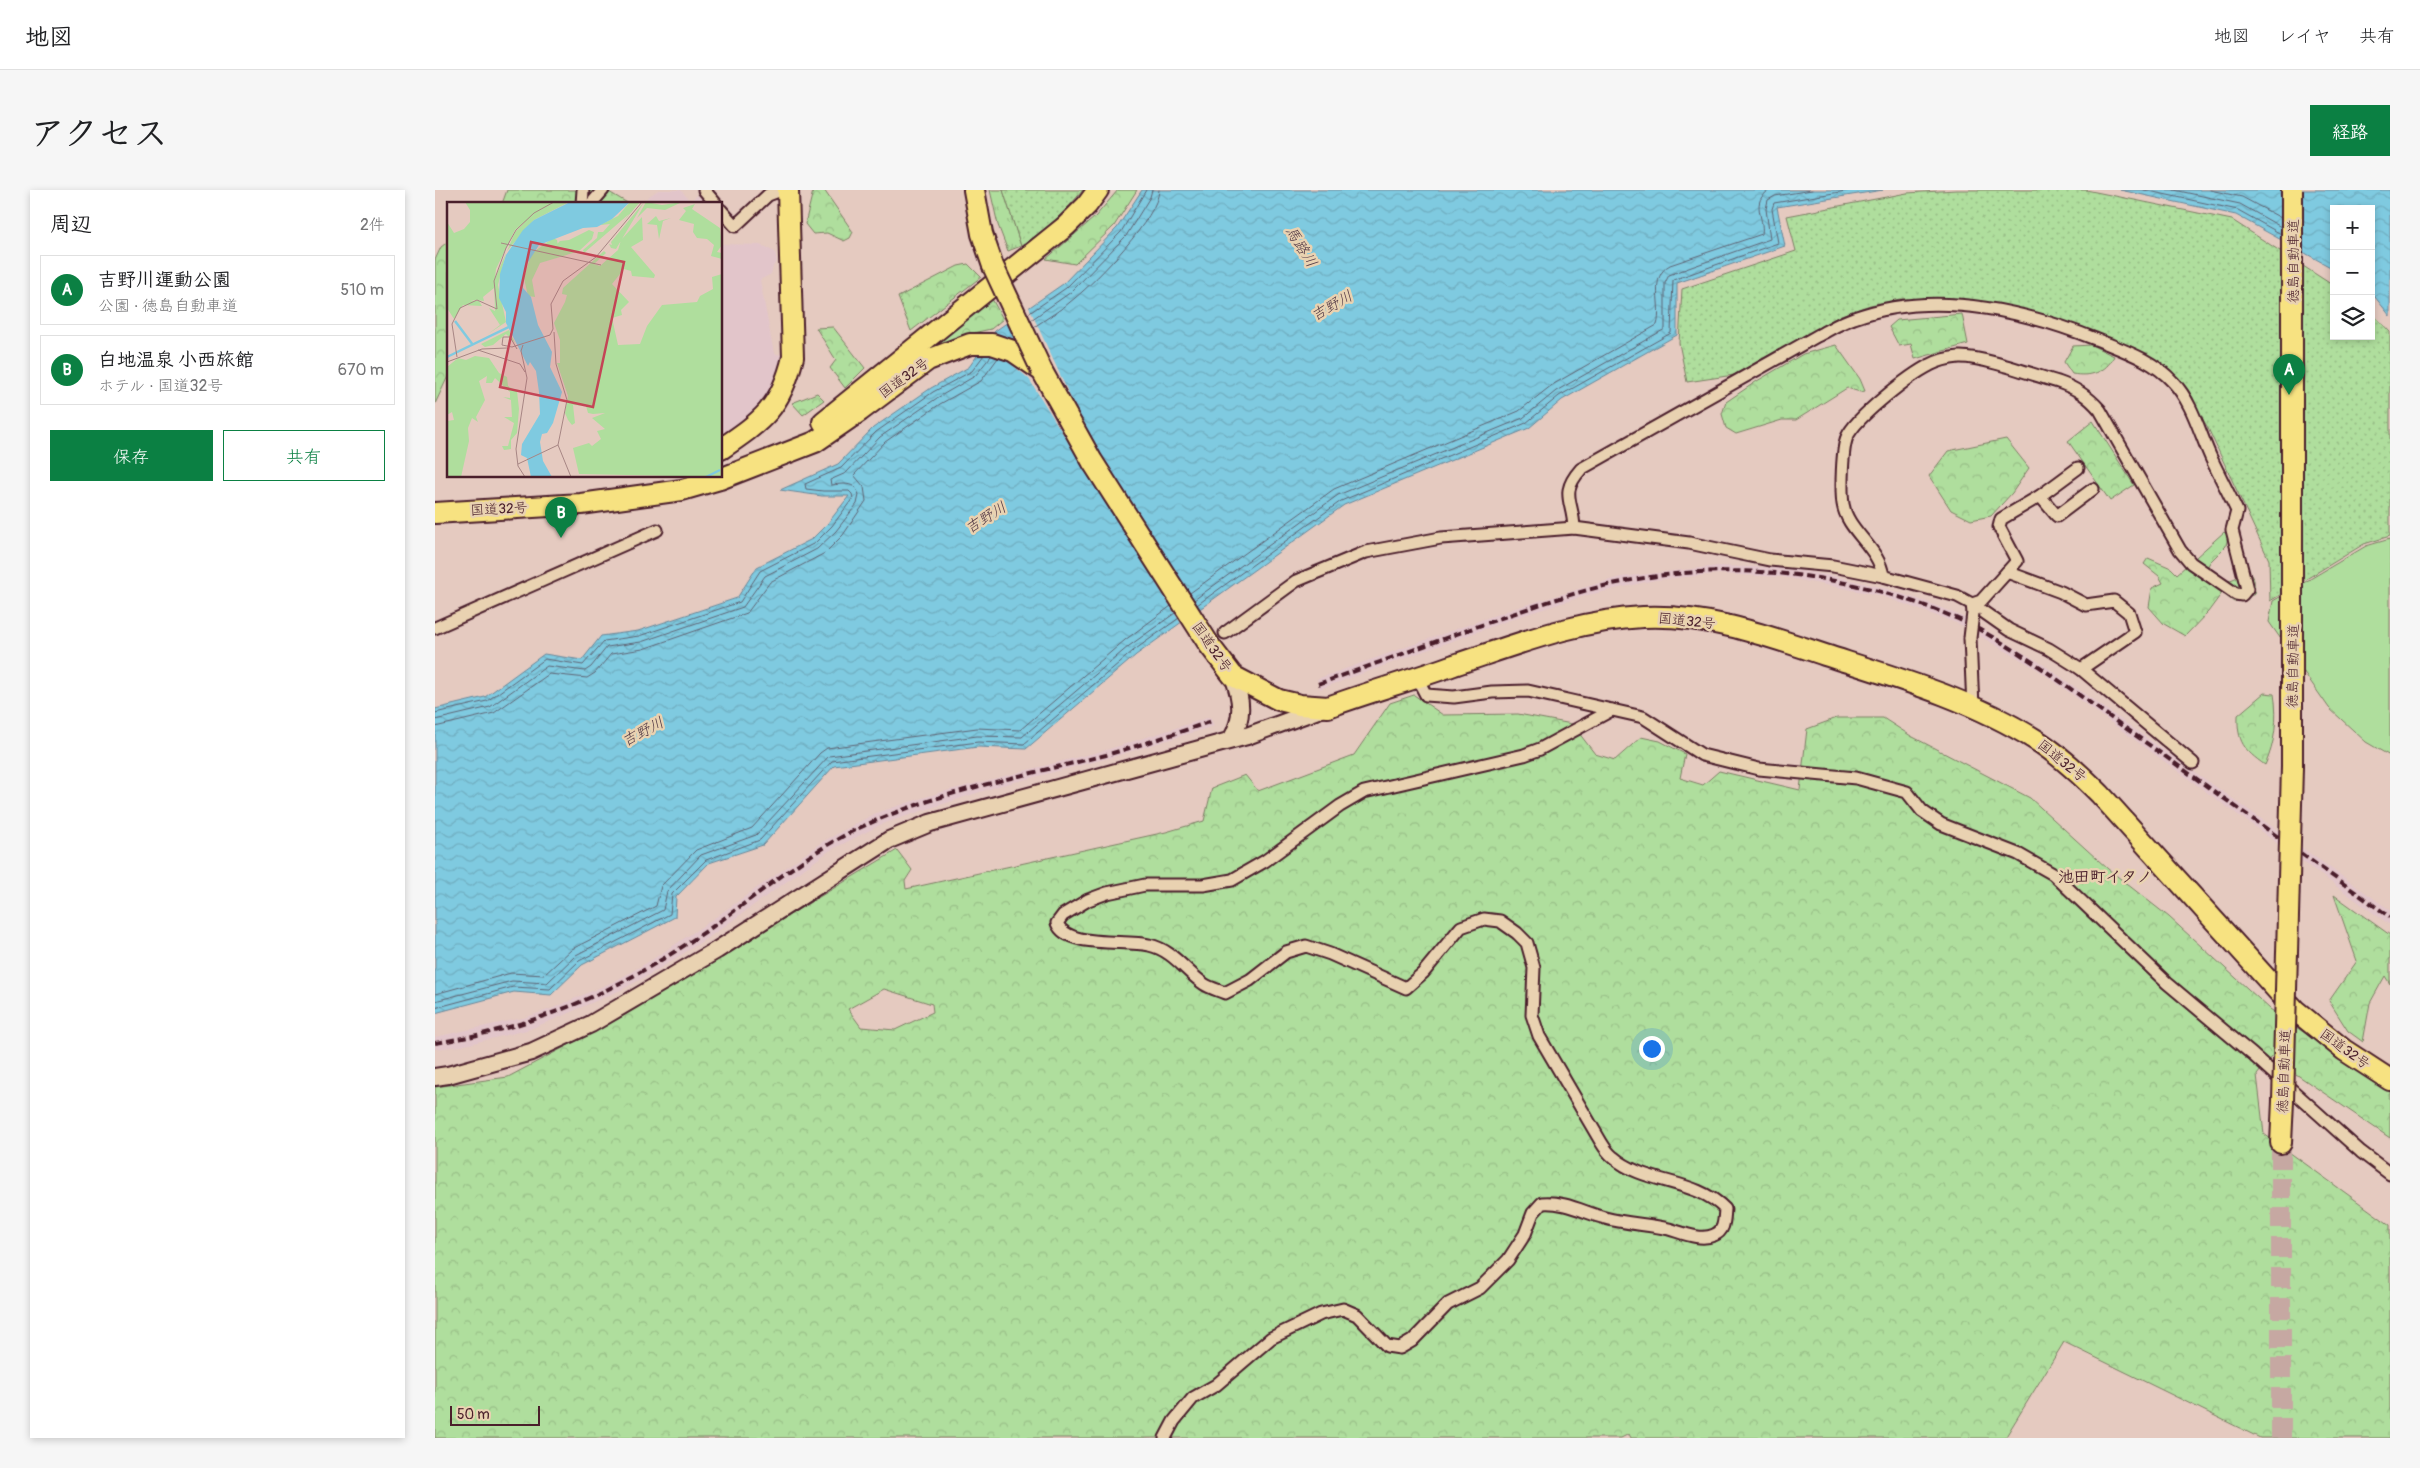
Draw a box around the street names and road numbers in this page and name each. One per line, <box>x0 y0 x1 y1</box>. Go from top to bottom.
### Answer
street label: 徳島自動車道 <box>2285 219 2302 303</box>
street label: 国道32号 <box>876 354 932 402</box>
street label: 国道32号 <box>470 499 528 519</box>
street label: 国道32号 <box>1657 610 1717 632</box>
street label: 国道32号 <box>1189 619 1235 675</box>
street label: 徳島自動車道 <box>2284 624 2302 708</box>
street label: 国道32号 <box>2034 736 2090 786</box>
street label: 国道32号 <box>2317 1025 2373 1073</box>
street label: 徳島自動車道 <box>2274 1029 2294 1113</box>

